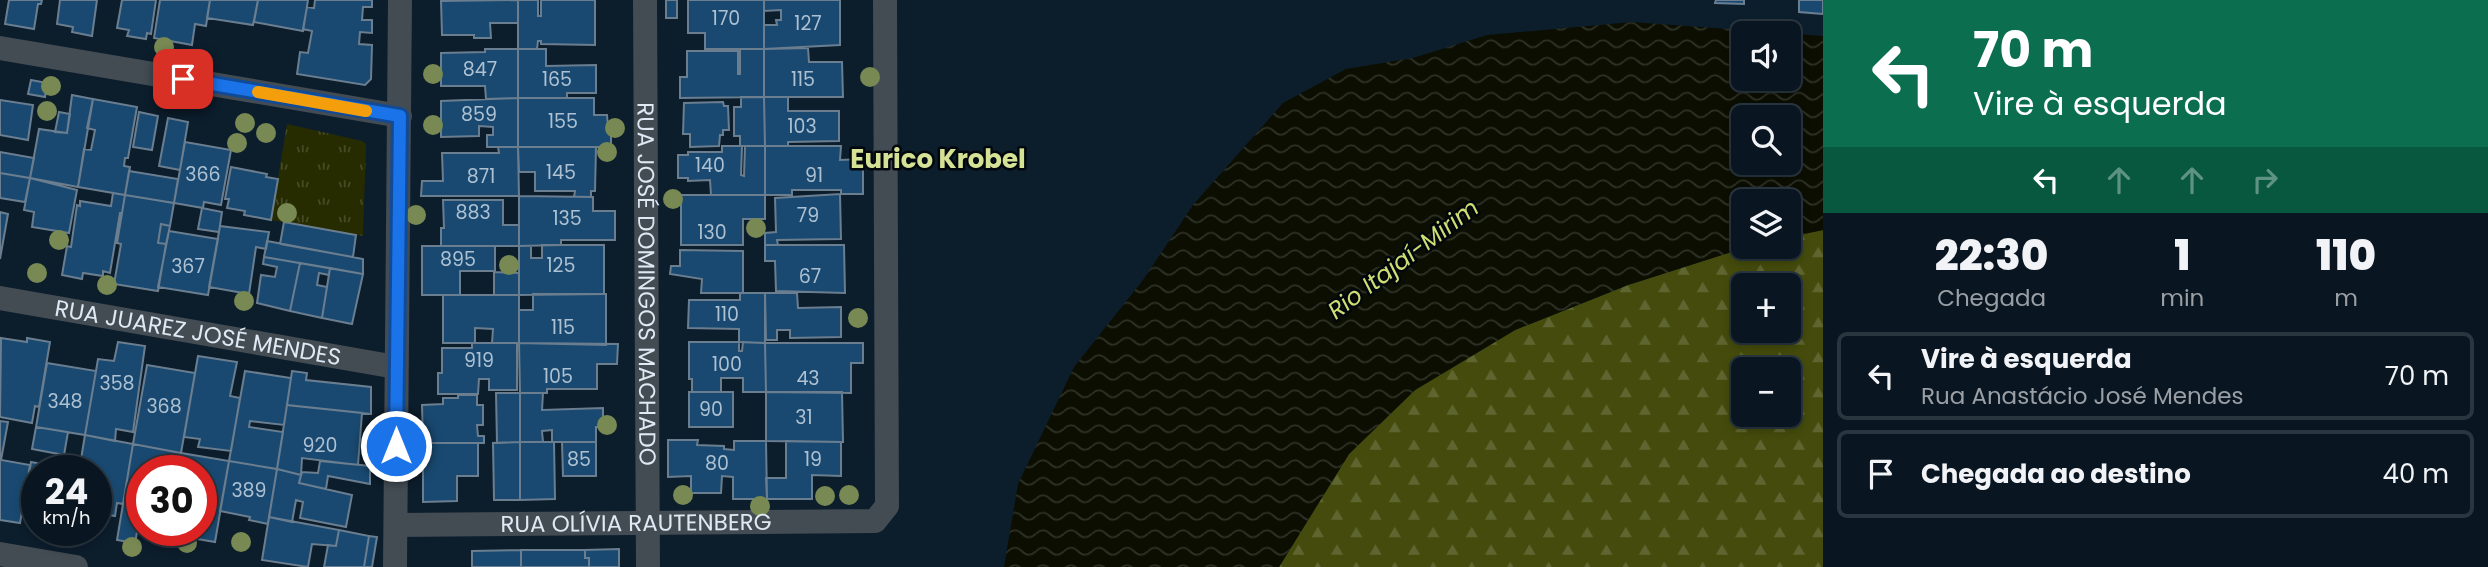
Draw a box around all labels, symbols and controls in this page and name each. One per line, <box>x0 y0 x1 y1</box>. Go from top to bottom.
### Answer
house number: 170 <box>712 5 740 32</box>
house number: 127 <box>794 10 822 37</box>
text: 70 m <box>1973 16 2093 84</box>
map controls <box>1731 21 1801 427</box>
button: sound <box>1731 21 1801 91</box>
icon: left <box>1858 28 1949 119</box>
pin <box>153 49 213 109</box>
house number: 847 <box>463 56 497 83</box>
icon: arrive <box>164 60 202 98</box>
house number: 165 <box>542 66 572 93</box>
house number: 115 <box>791 66 815 93</box>
text: Vire à esquerda <box>1973 81 2227 126</box>
house number: 859 <box>461 101 497 128</box>
street label: RUA JOSÉ DOMINGOS MACHADO <box>630 102 663 466</box>
button: search <box>1731 105 1801 175</box>
house number: 155 <box>548 108 578 135</box>
house number: 103 <box>787 113 817 140</box>
district label: Eurico Krobel <box>850 141 1026 177</box>
house number: 140 <box>695 152 725 179</box>
house number: 145 <box>546 159 576 186</box>
house number: 366 <box>185 161 221 188</box>
icon: left <box>2027 161 2065 199</box>
icon: ahead <box>2100 161 2138 199</box>
icon: ahead <box>2173 161 2211 199</box>
icon: right <box>2246 161 2284 199</box>
house number: 91 <box>805 162 823 189</box>
house number: 871 <box>467 163 495 190</box>
button: layers <box>1731 189 1801 259</box>
water label: Rio Itajaí-Mirim <box>1321 191 1485 327</box>
house number: 883 <box>455 199 491 226</box>
house number: 79 <box>797 202 819 229</box>
house number: 135 <box>552 205 582 232</box>
house number: 130 <box>697 219 727 246</box>
text: 22:30 <box>1935 226 2048 285</box>
text: 1 <box>2174 226 2190 285</box>
text: 110 <box>2316 226 2376 285</box>
house number: 895 <box>440 246 476 273</box>
house number: 125 <box>547 252 575 279</box>
house number: 367 <box>171 253 205 280</box>
house number: 67 <box>799 263 821 290</box>
button: + <box>1731 273 1801 343</box>
text: Chegada <box>1937 282 2046 314</box>
text: min <box>2160 282 2204 314</box>
text: m <box>2334 282 2358 314</box>
street label: RUA JUAREZ JOSÉ MENDES <box>52 292 344 373</box>
house number: 110 <box>715 301 739 328</box>
house number: 115 <box>551 314 575 341</box>
text: Vire à esquerda <box>1921 341 2132 377</box>
house number: 919 <box>464 347 494 374</box>
house number: 100 <box>712 351 742 378</box>
button: − <box>1731 357 1801 427</box>
icon: left <box>1862 357 1900 395</box>
text: 70 m <box>2385 358 2449 394</box>
house number: 105 <box>543 363 573 390</box>
house number: 43 <box>796 365 820 392</box>
house number: 358 <box>99 370 135 397</box>
text: Rua Anastácio José Mendes <box>1921 380 2243 412</box>
house number: 348 <box>47 388 83 415</box>
house number: 368 <box>146 393 182 420</box>
house number: 90 <box>699 396 723 423</box>
house number: 31 <box>795 404 813 431</box>
position arrow <box>359 409 433 483</box>
house number: 920 <box>303 432 337 459</box>
house number: 85 <box>567 446 591 473</box>
house number: 19 <box>804 446 822 473</box>
house number: 80 <box>705 450 729 477</box>
speed limit sign: 30 <box>126 455 217 546</box>
icon: arrive <box>1862 455 1900 493</box>
text: Chegada ao destino <box>1921 456 2191 492</box>
text: 40 m <box>2383 456 2449 492</box>
text: 24 <box>45 467 88 516</box>
house number: 389 <box>231 477 267 504</box>
text: km/h <box>43 505 90 530</box>
street label: RUA OLÍVIA RAUTENBERG <box>500 506 772 540</box>

